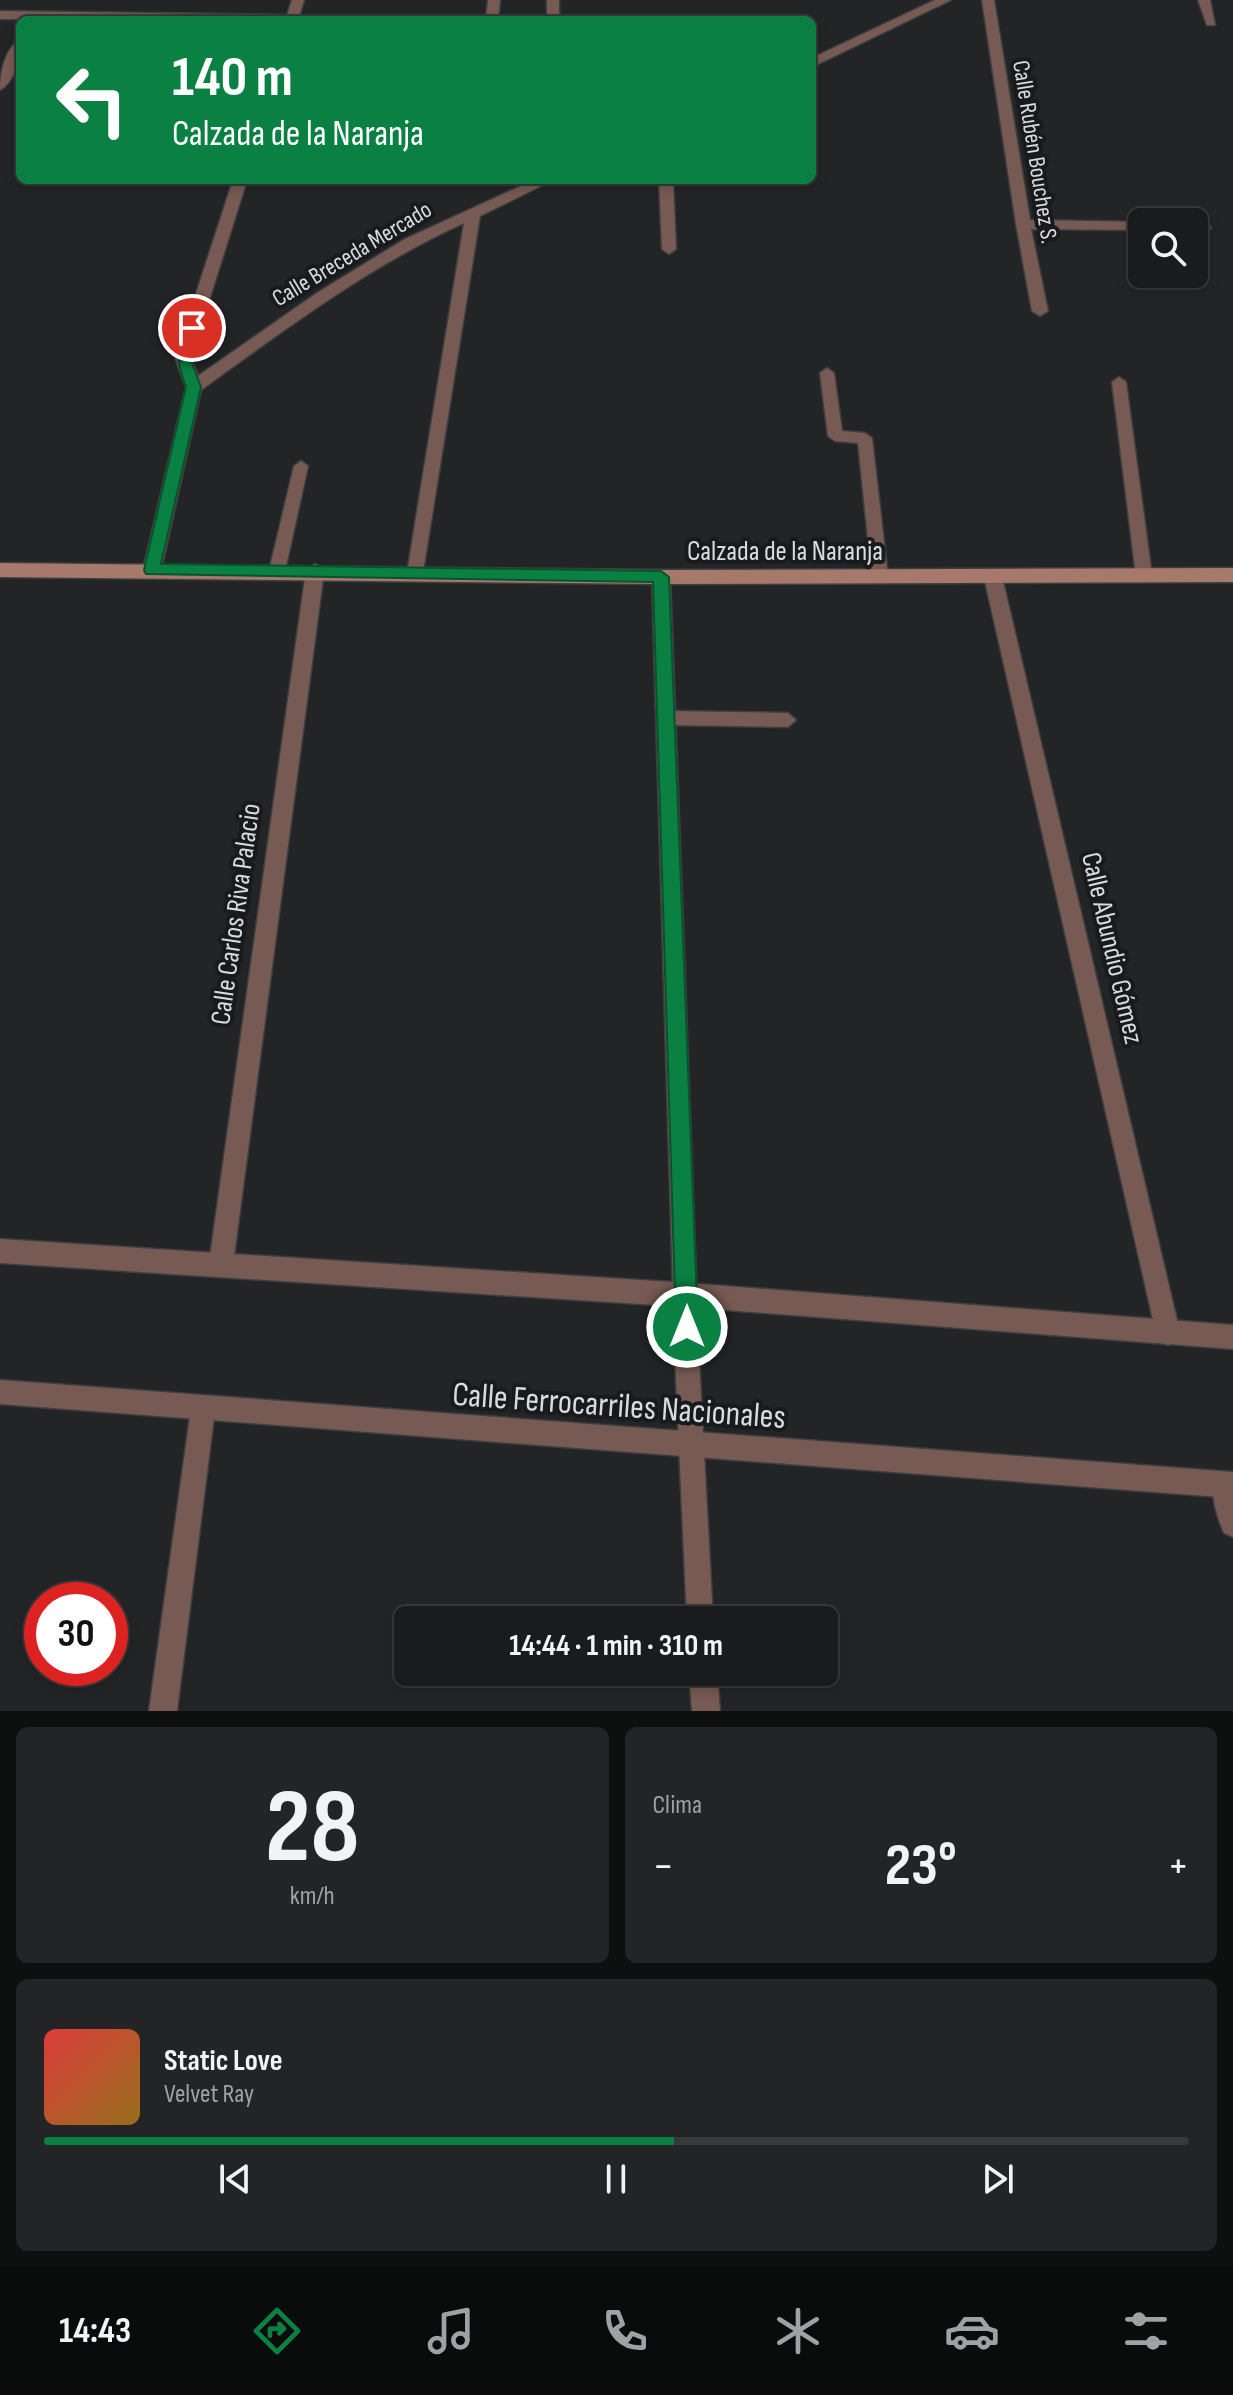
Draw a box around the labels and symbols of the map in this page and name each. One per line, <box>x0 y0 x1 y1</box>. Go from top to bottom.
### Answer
street label: Calle Rubén Bouchez S. <box>1006 58 1064 246</box>
street label: Calle Breceda Mercado <box>267 195 437 313</box>
pin <box>158 294 226 362</box>
street label: Calzada de la Naranja <box>687 535 883 568</box>
street label: Calle Carlos Riva Palacio <box>204 801 268 1027</box>
street label: Calle Abundio Gómez <box>1074 849 1150 1047</box>
position arrow <box>645 1285 729 1369</box>
street label: Calle Ferrocarriles Nacionales <box>451 1374 787 1438</box>
speed limit sign: 30 <box>24 1582 128 1686</box>

